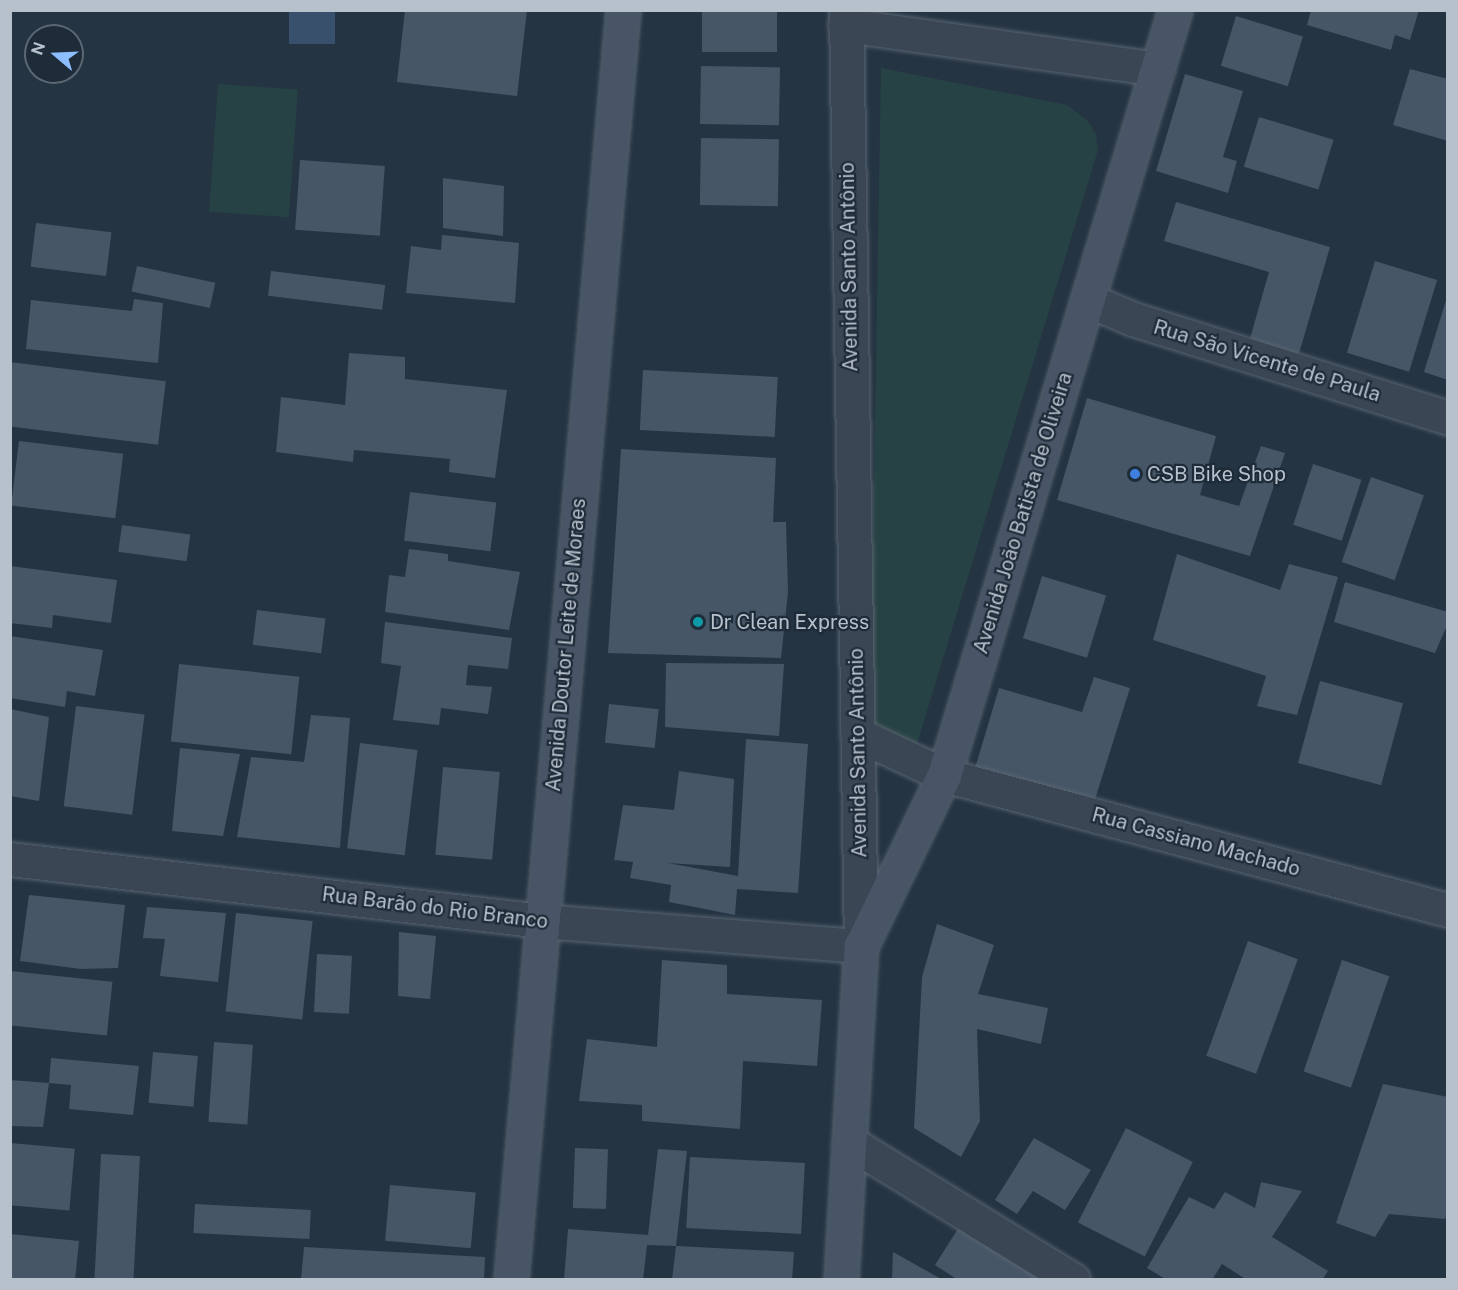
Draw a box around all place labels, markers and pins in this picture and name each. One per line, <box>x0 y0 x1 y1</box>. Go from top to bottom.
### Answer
place label: CSB Bike Shop <box>1147 462 1286 486</box>
marker: CSB Bike Shop <box>1128 467 1142 481</box>
place label: Dr Clean Express <box>710 610 869 634</box>
marker: Dr Clean Express <box>691 615 705 629</box>

